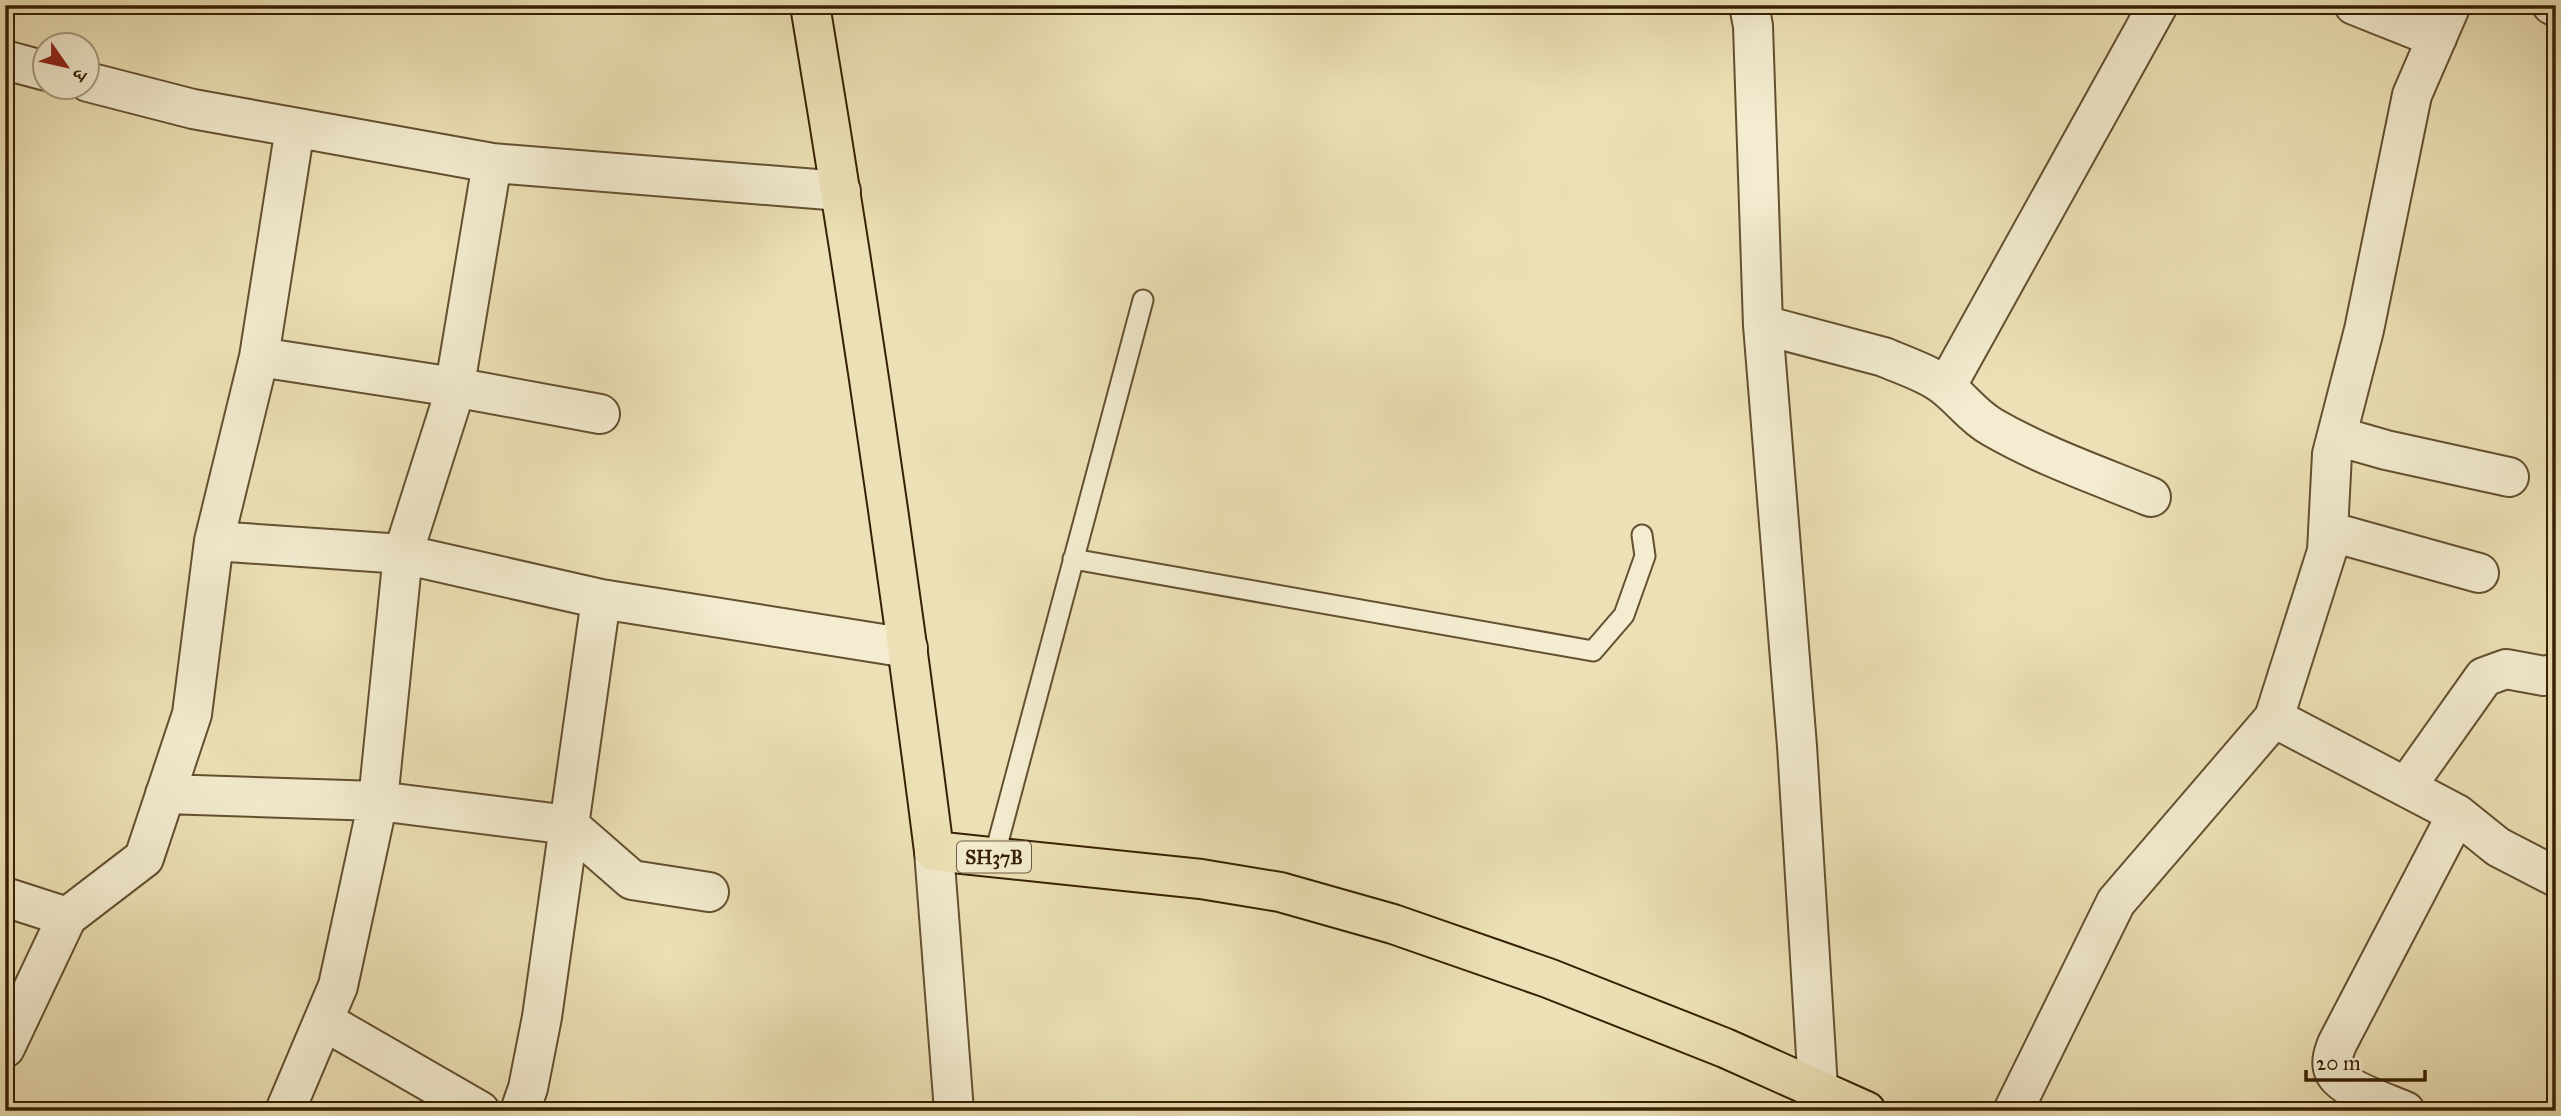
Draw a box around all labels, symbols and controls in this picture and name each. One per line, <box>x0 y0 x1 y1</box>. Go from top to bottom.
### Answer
north arrow <box>32 32 102 102</box>
text: उ <box>67 63 93 87</box>
road number: SH37B <box>957 842 1031 872</box>
scale bar <box>2306 1039 2424 1083</box>
text: 20 m <box>2316 1050 2361 1076</box>

